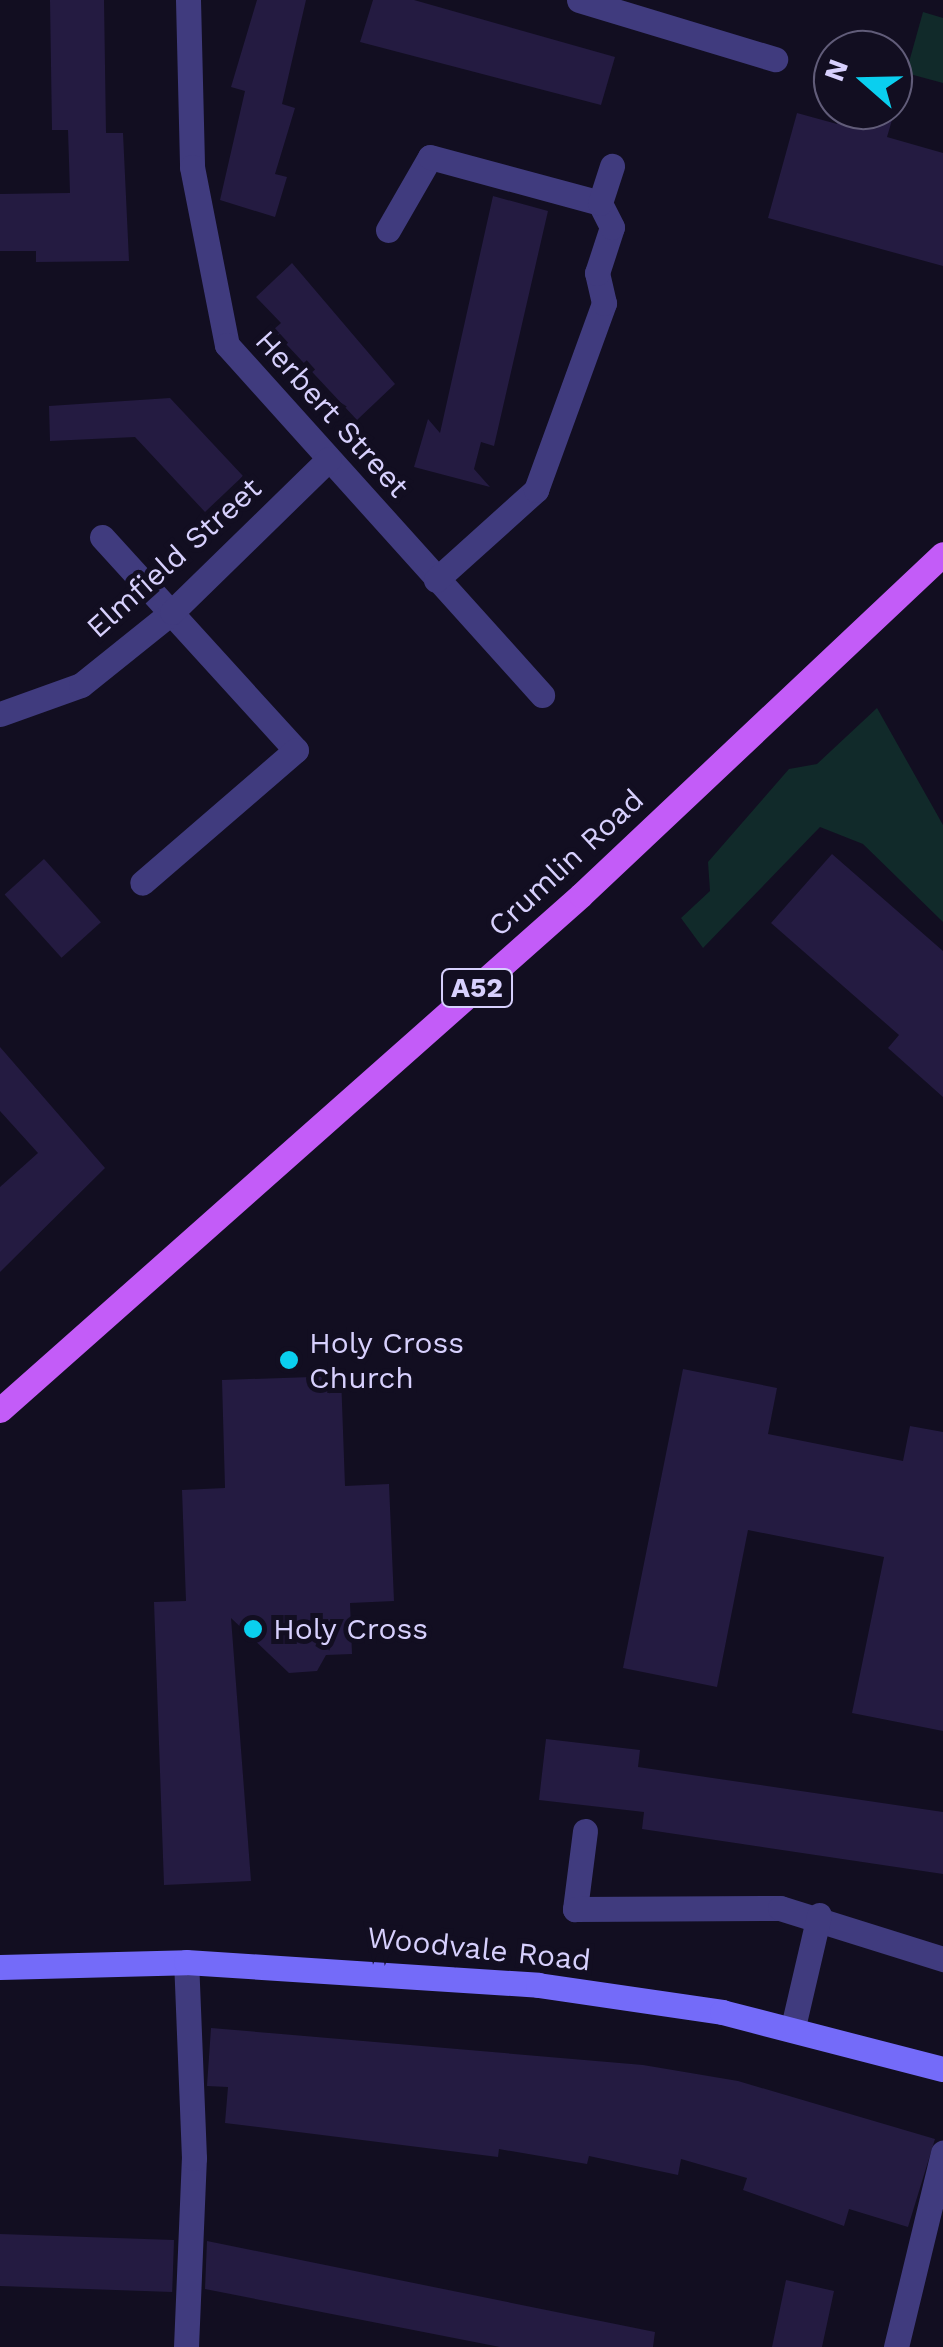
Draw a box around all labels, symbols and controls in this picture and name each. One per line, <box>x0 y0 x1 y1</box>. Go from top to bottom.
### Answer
north arrow <box>813 30 913 130</box>
text: N <box>817 55 855 86</box>
street label: Herbert Street <box>248 323 416 505</box>
street label: Elmfield Street <box>79 470 269 646</box>
street label: Crumlin Road <box>481 782 651 944</box>
road number: A52 <box>440 965 514 1011</box>
place label: Holy Cross Church <box>309 1325 465 1396</box>
marker: Holy Cross Church <box>278 1349 300 1371</box>
place label: Holy Cross <box>273 1611 429 1647</box>
marker: Holy Cross <box>242 1618 264 1640</box>
street label: Woodvale Road <box>365 1919 593 1979</box>

